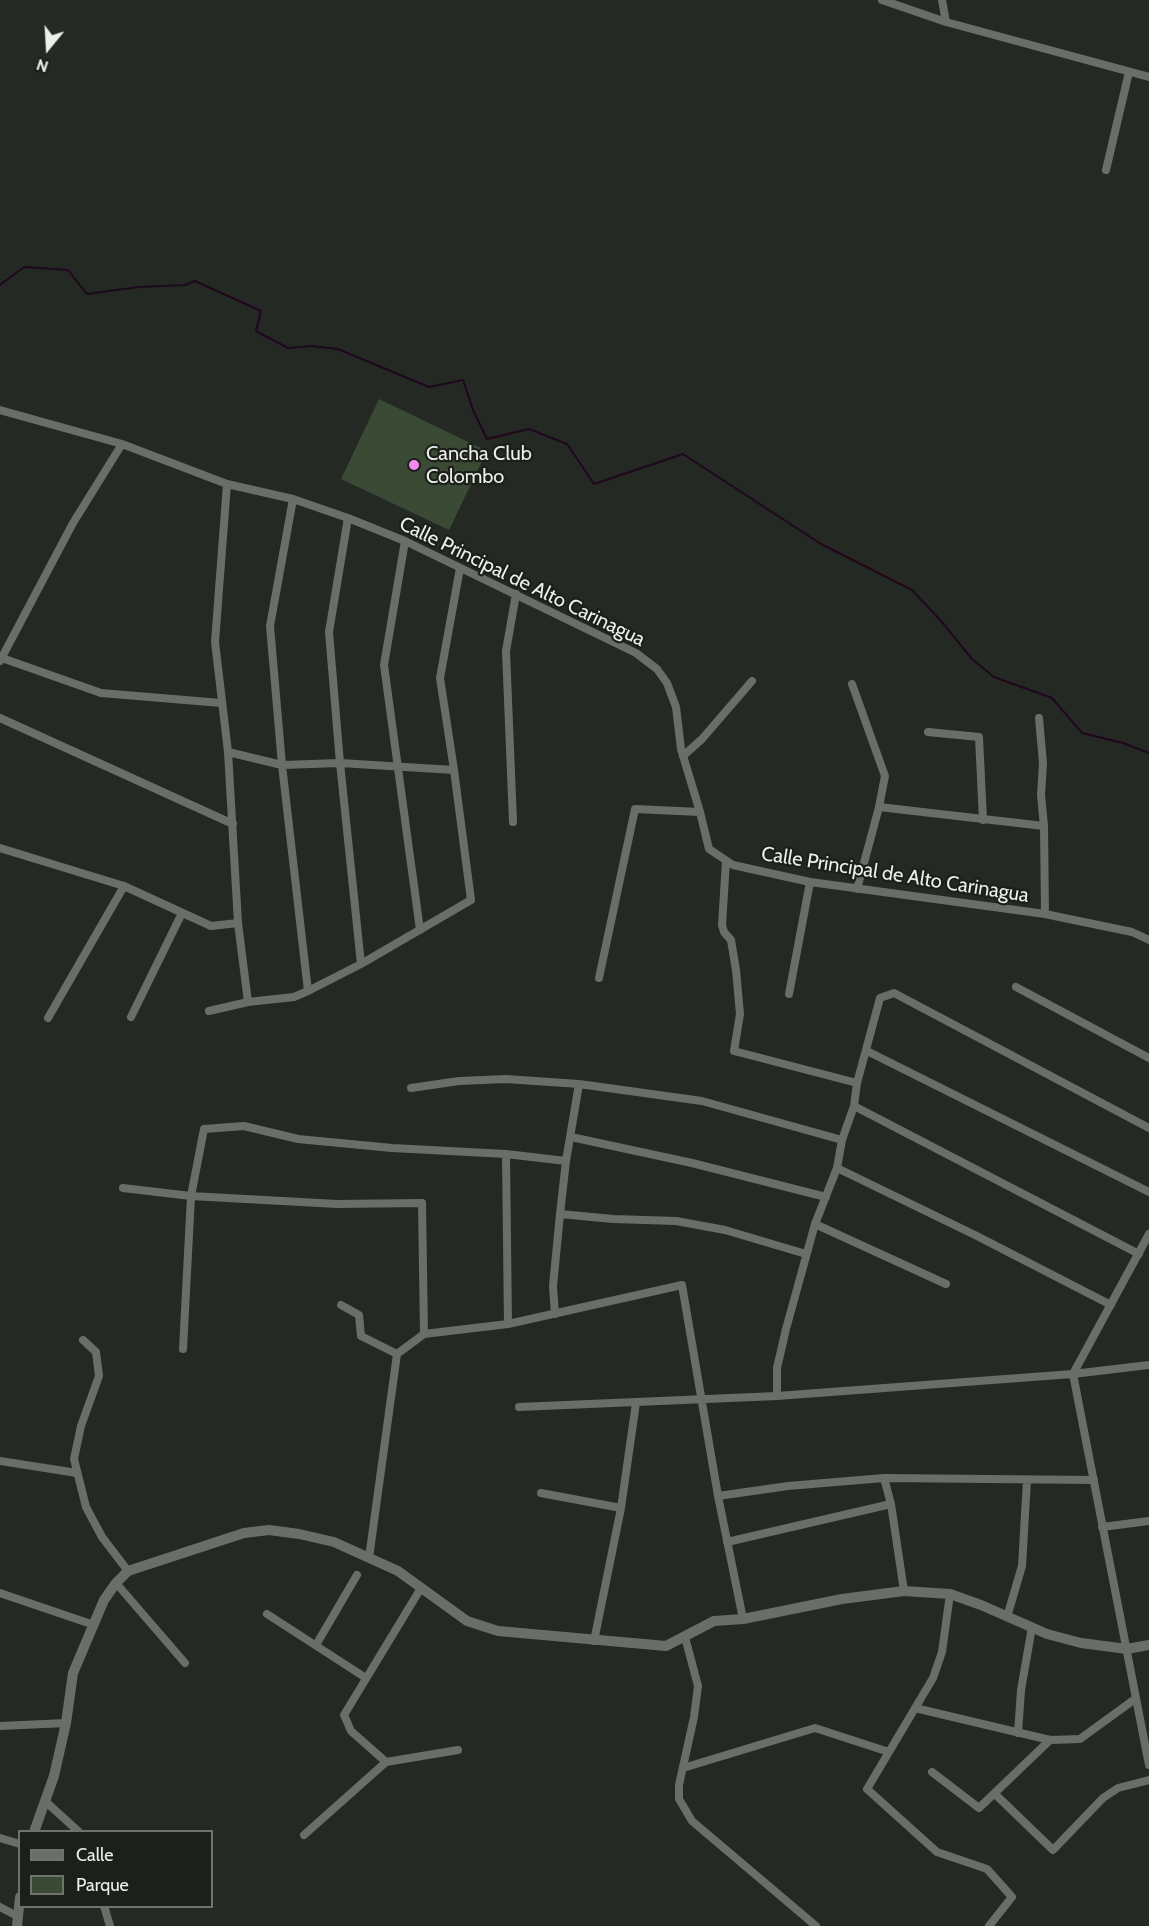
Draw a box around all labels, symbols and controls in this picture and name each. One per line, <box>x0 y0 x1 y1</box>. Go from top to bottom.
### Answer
north arrow <box>18 18 78 78</box>
text: N <box>34 55 51 76</box>
place label: Cancha Club Colombo <box>426 442 532 489</box>
marker: Cancha Club Colombo <box>407 458 421 472</box>
street label: Calle Principal de Alto Carinagua <box>395 512 649 652</box>
street label: Calle Principal de Alto Carinagua <box>760 842 1030 908</box>
legend <box>18 1830 213 1908</box>
text: Calle <box>76 1844 113 1866</box>
text: Parque <box>76 1874 129 1896</box>

